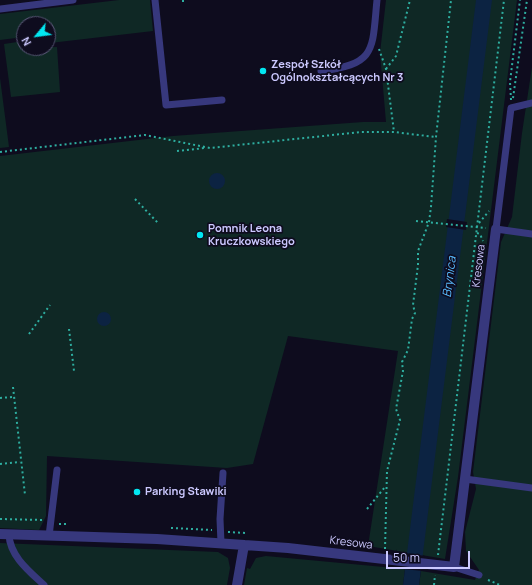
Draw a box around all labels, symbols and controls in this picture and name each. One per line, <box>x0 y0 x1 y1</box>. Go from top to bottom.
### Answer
north arrow <box>16 16 56 56</box>
text: N <box>17 34 34 49</box>
place label: Zespół Szkół Ogólnokształcących Nr 3 <box>271 58 403 84</box>
marker: Zespół Szkół Ogólnokształcących Nr 3 <box>258 66 268 76</box>
place label: Pomnik Leona Kruczkowskiego <box>208 222 295 248</box>
marker: Pomnik Leona Kruczkowskiego <box>195 230 205 240</box>
street label: Kresowa <box>470 244 488 288</box>
water label: Brynica <box>440 256 460 298</box>
place label: Parking Stawiki <box>145 485 226 499</box>
marker: Parking Stawiki <box>132 487 142 497</box>
street label: Kresowa <box>329 534 373 552</box>
scale bar <box>388 543 472 569</box>
text: 50 m <box>393 549 420 566</box>

